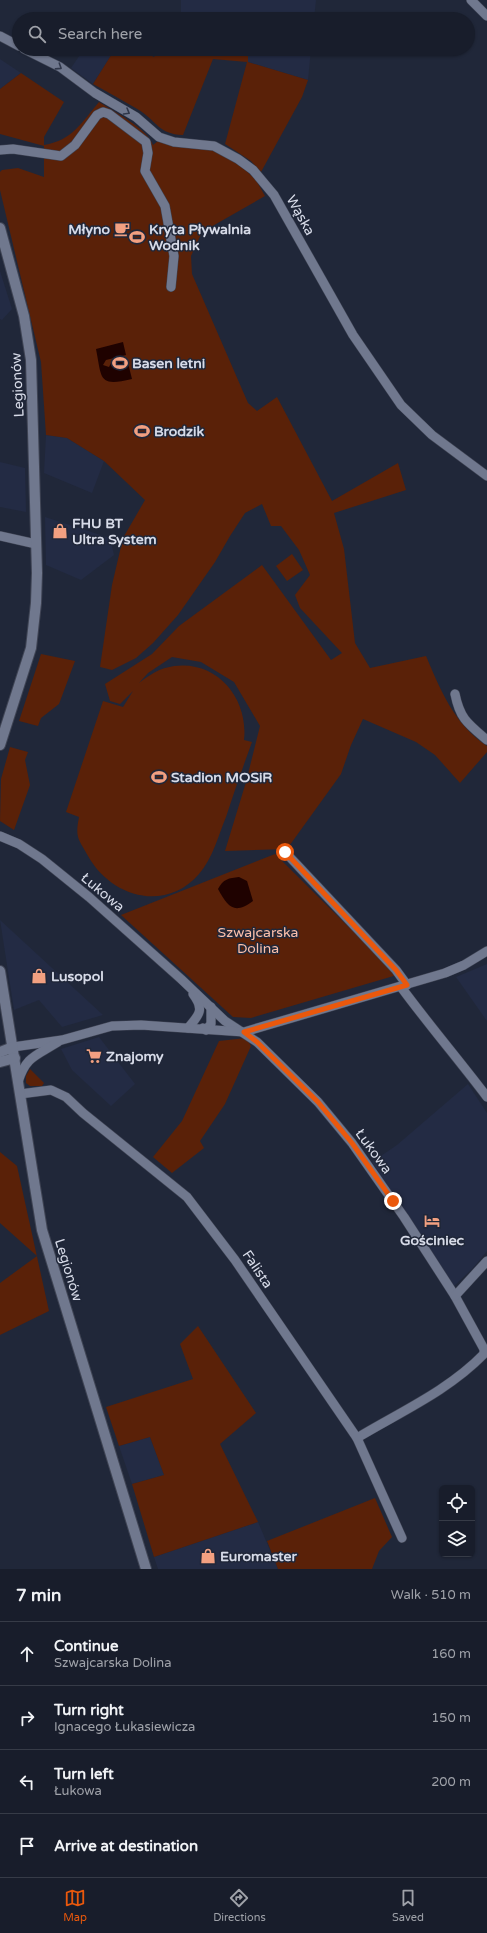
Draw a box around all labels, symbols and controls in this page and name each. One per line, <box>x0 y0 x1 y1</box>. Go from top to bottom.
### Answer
search box <box>12 12 475 56</box>
icon: search <box>26 23 48 45</box>
text: Search here <box>58 25 142 43</box>
one-way arrow <box>54 62 61 69</box>
one-way arrow <box>123 108 130 115</box>
street label: Wąska <box>283 192 319 238</box>
cafe icon: Młyno <box>113 220 131 238</box>
place label: Młyno <box>68 221 110 238</box>
place label: Kryta Pływalnia Wodnik <box>149 221 251 254</box>
sports icon: Kryta Pływalnia Wodnik <box>128 228 146 246</box>
street label: Legionów <box>7 352 28 418</box>
sports icon: Basen letni <box>111 354 129 372</box>
place label: Basen letni <box>132 355 205 372</box>
sports icon: Brodzik <box>133 422 151 440</box>
place label: Brodzik <box>154 423 205 440</box>
place label: FHU BT Ultra System <box>72 515 157 548</box>
shop icon: FHU BT Ultra System <box>51 522 69 540</box>
sports icon: Stadion MOSiR <box>150 768 168 786</box>
place label: Stadion MOSiR <box>171 769 272 786</box>
route start <box>276 843 294 861</box>
street label: Łukowa <box>78 869 128 915</box>
park label: Szwajcarska Dolina <box>218 924 298 957</box>
shop icon: Lusopol <box>30 967 48 985</box>
place label: Lusopol <box>51 968 104 985</box>
supermarket icon: Znajomy <box>85 1047 103 1065</box>
place label: Znajomy <box>106 1048 164 1065</box>
street label: Łukowa <box>352 1125 396 1177</box>
route end <box>384 1192 402 1210</box>
hotel icon: Gościniec <box>423 1212 441 1230</box>
place label: Gościniec <box>400 1232 465 1249</box>
street label: Legionów <box>51 1237 86 1304</box>
street label: Falista <box>239 1247 276 1292</box>
map controls <box>439 1485 475 1557</box>
button: locate <box>439 1485 475 1521</box>
button: layers <box>439 1521 475 1557</box>
shop icon: Euromaster <box>199 1547 217 1565</box>
place label: Euromaster <box>220 1548 297 1565</box>
text: 7 min <box>16 1585 61 1606</box>
text: Walk · 510 m <box>391 1587 471 1603</box>
text: Continue <box>54 1637 118 1655</box>
icon: ahead <box>16 1643 38 1665</box>
text: 160 m <box>431 1646 471 1662</box>
text: Szwajcarska Dolina <box>54 1655 172 1671</box>
text: Turn right <box>54 1701 124 1719</box>
icon: right <box>16 1707 38 1729</box>
text: 150 m <box>431 1710 471 1726</box>
text: Ignacego Łukasiewicza <box>54 1719 195 1735</box>
text: Turn left <box>54 1765 114 1783</box>
icon: left <box>16 1771 38 1793</box>
text: 200 m <box>431 1774 471 1790</box>
text: Łukowa <box>54 1783 102 1799</box>
icon: arrive <box>16 1835 38 1857</box>
text: Arrive at destination <box>54 1837 198 1855</box>
tab: Map <box>63 1887 87 1924</box>
tab: Directions <box>213 1887 266 1924</box>
tab: Saved <box>392 1887 424 1924</box>

